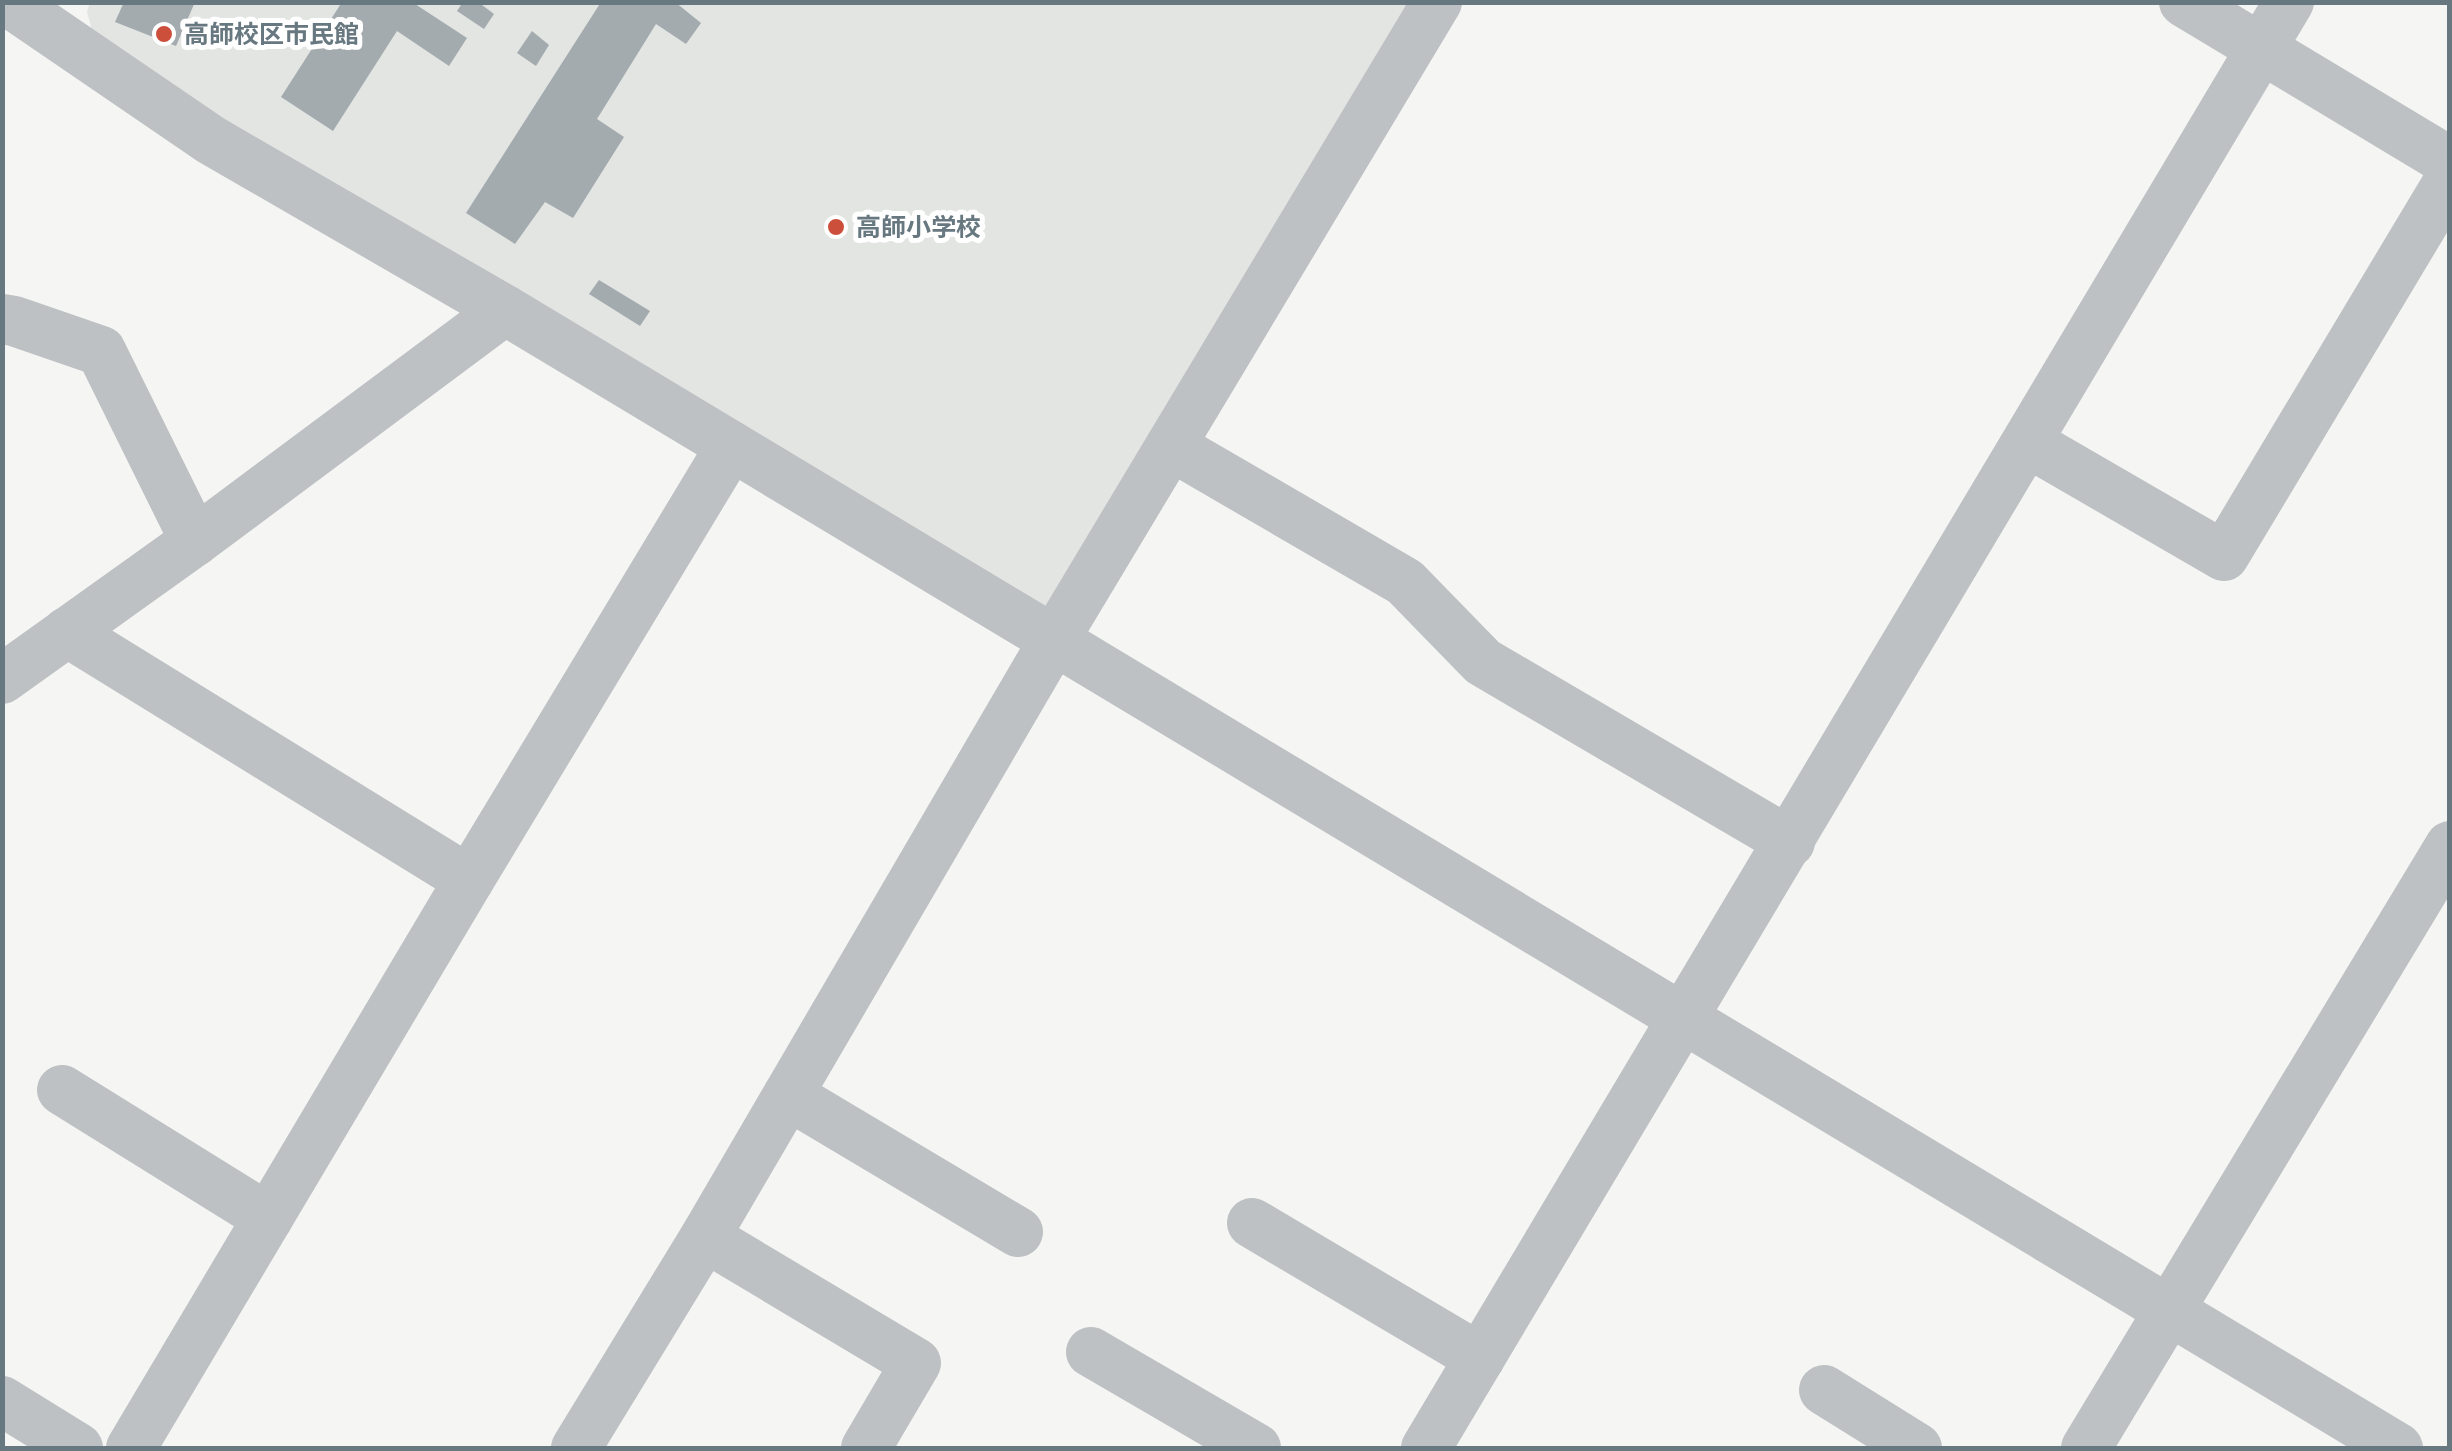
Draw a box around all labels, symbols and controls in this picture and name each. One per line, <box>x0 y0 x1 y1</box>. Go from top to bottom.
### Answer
place label: 高師校区市民館 <box>184 20 359 48</box>
marker: 高師校区市民館 <box>153 23 175 45</box>
place label: 高師小学校 <box>856 213 981 241</box>
marker: 高師小学校 <box>825 216 847 238</box>

